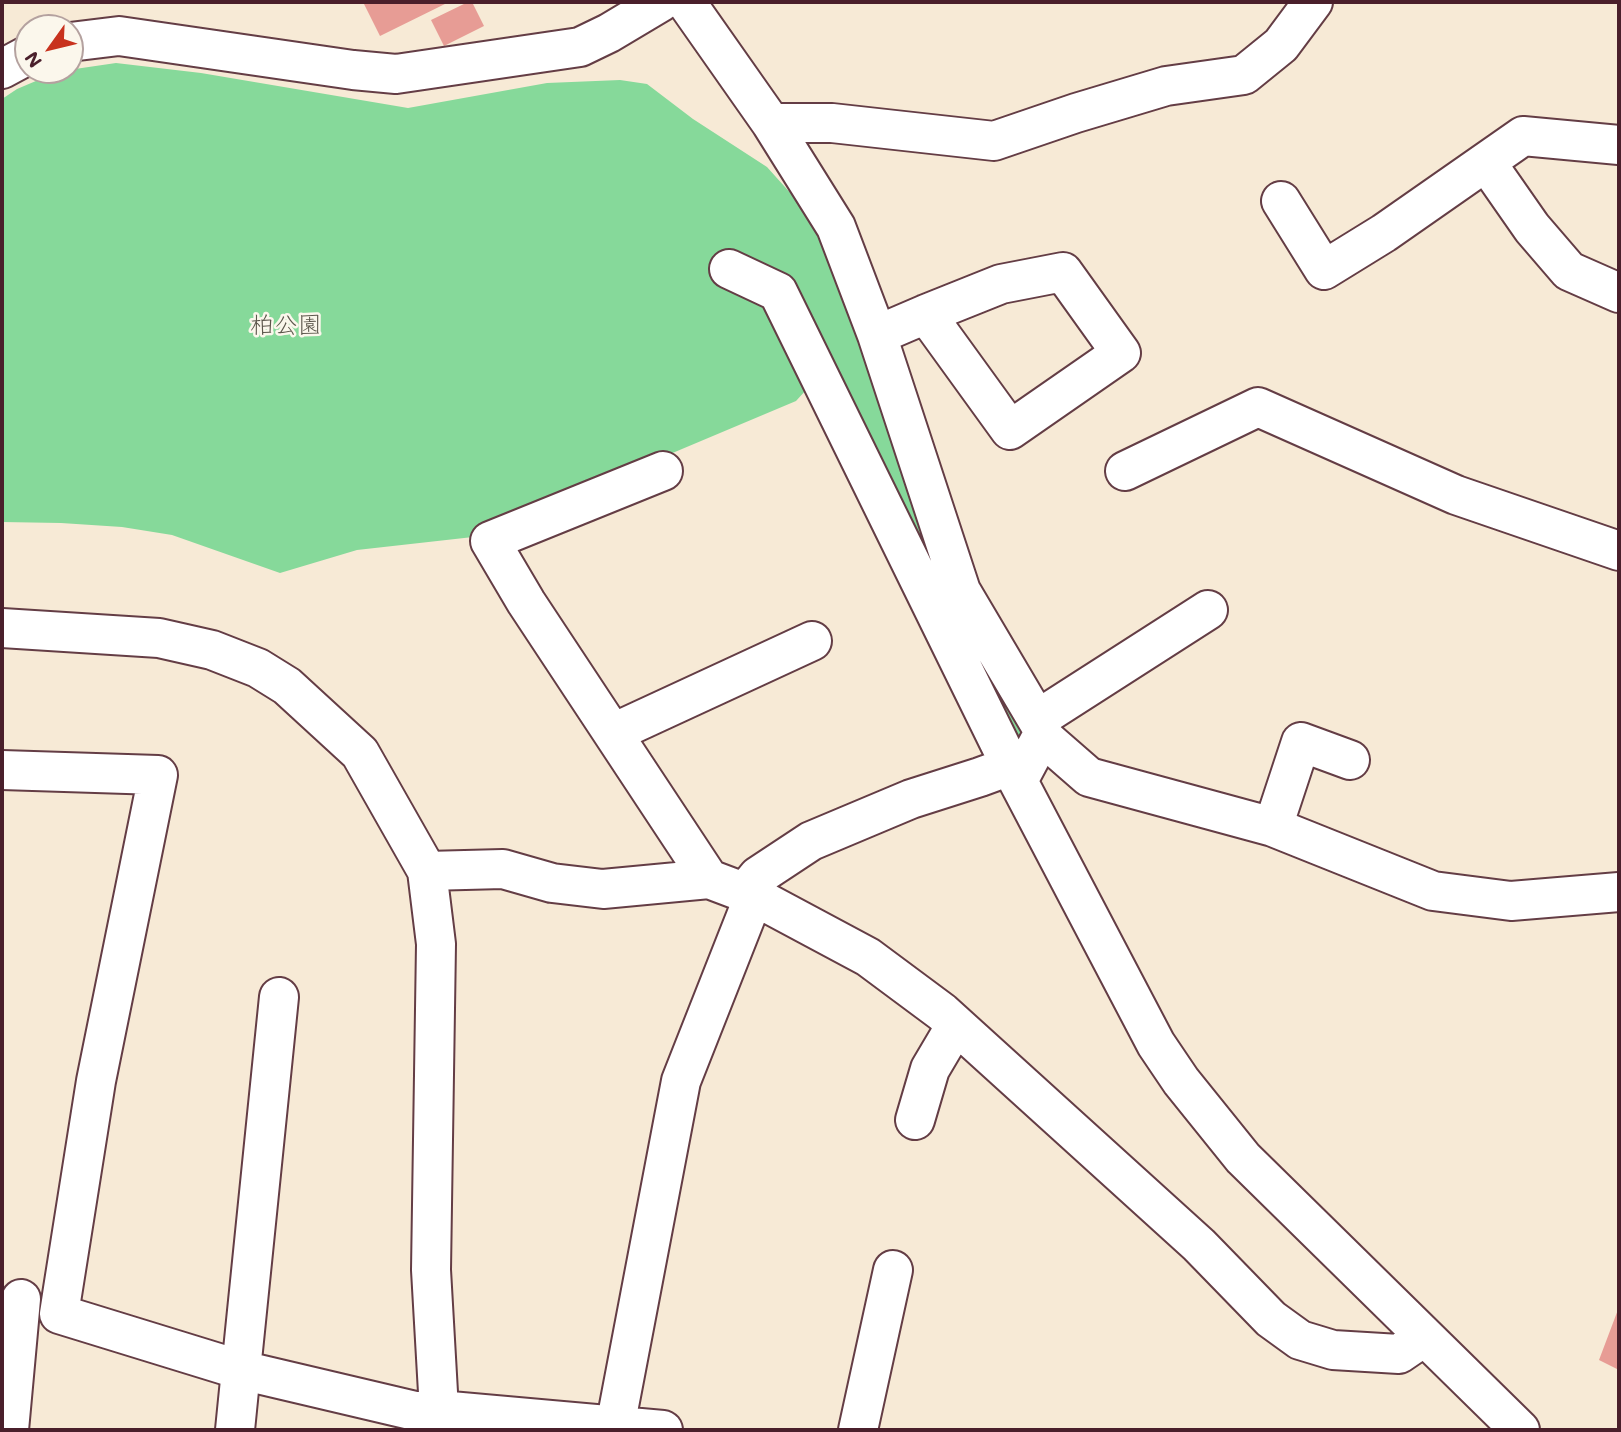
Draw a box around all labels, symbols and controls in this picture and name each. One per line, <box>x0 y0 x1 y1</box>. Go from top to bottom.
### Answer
north arrow <box>14 14 84 84</box>
text: N <box>18 47 47 73</box>
park label: 柏公園 <box>250 312 322 340</box>

